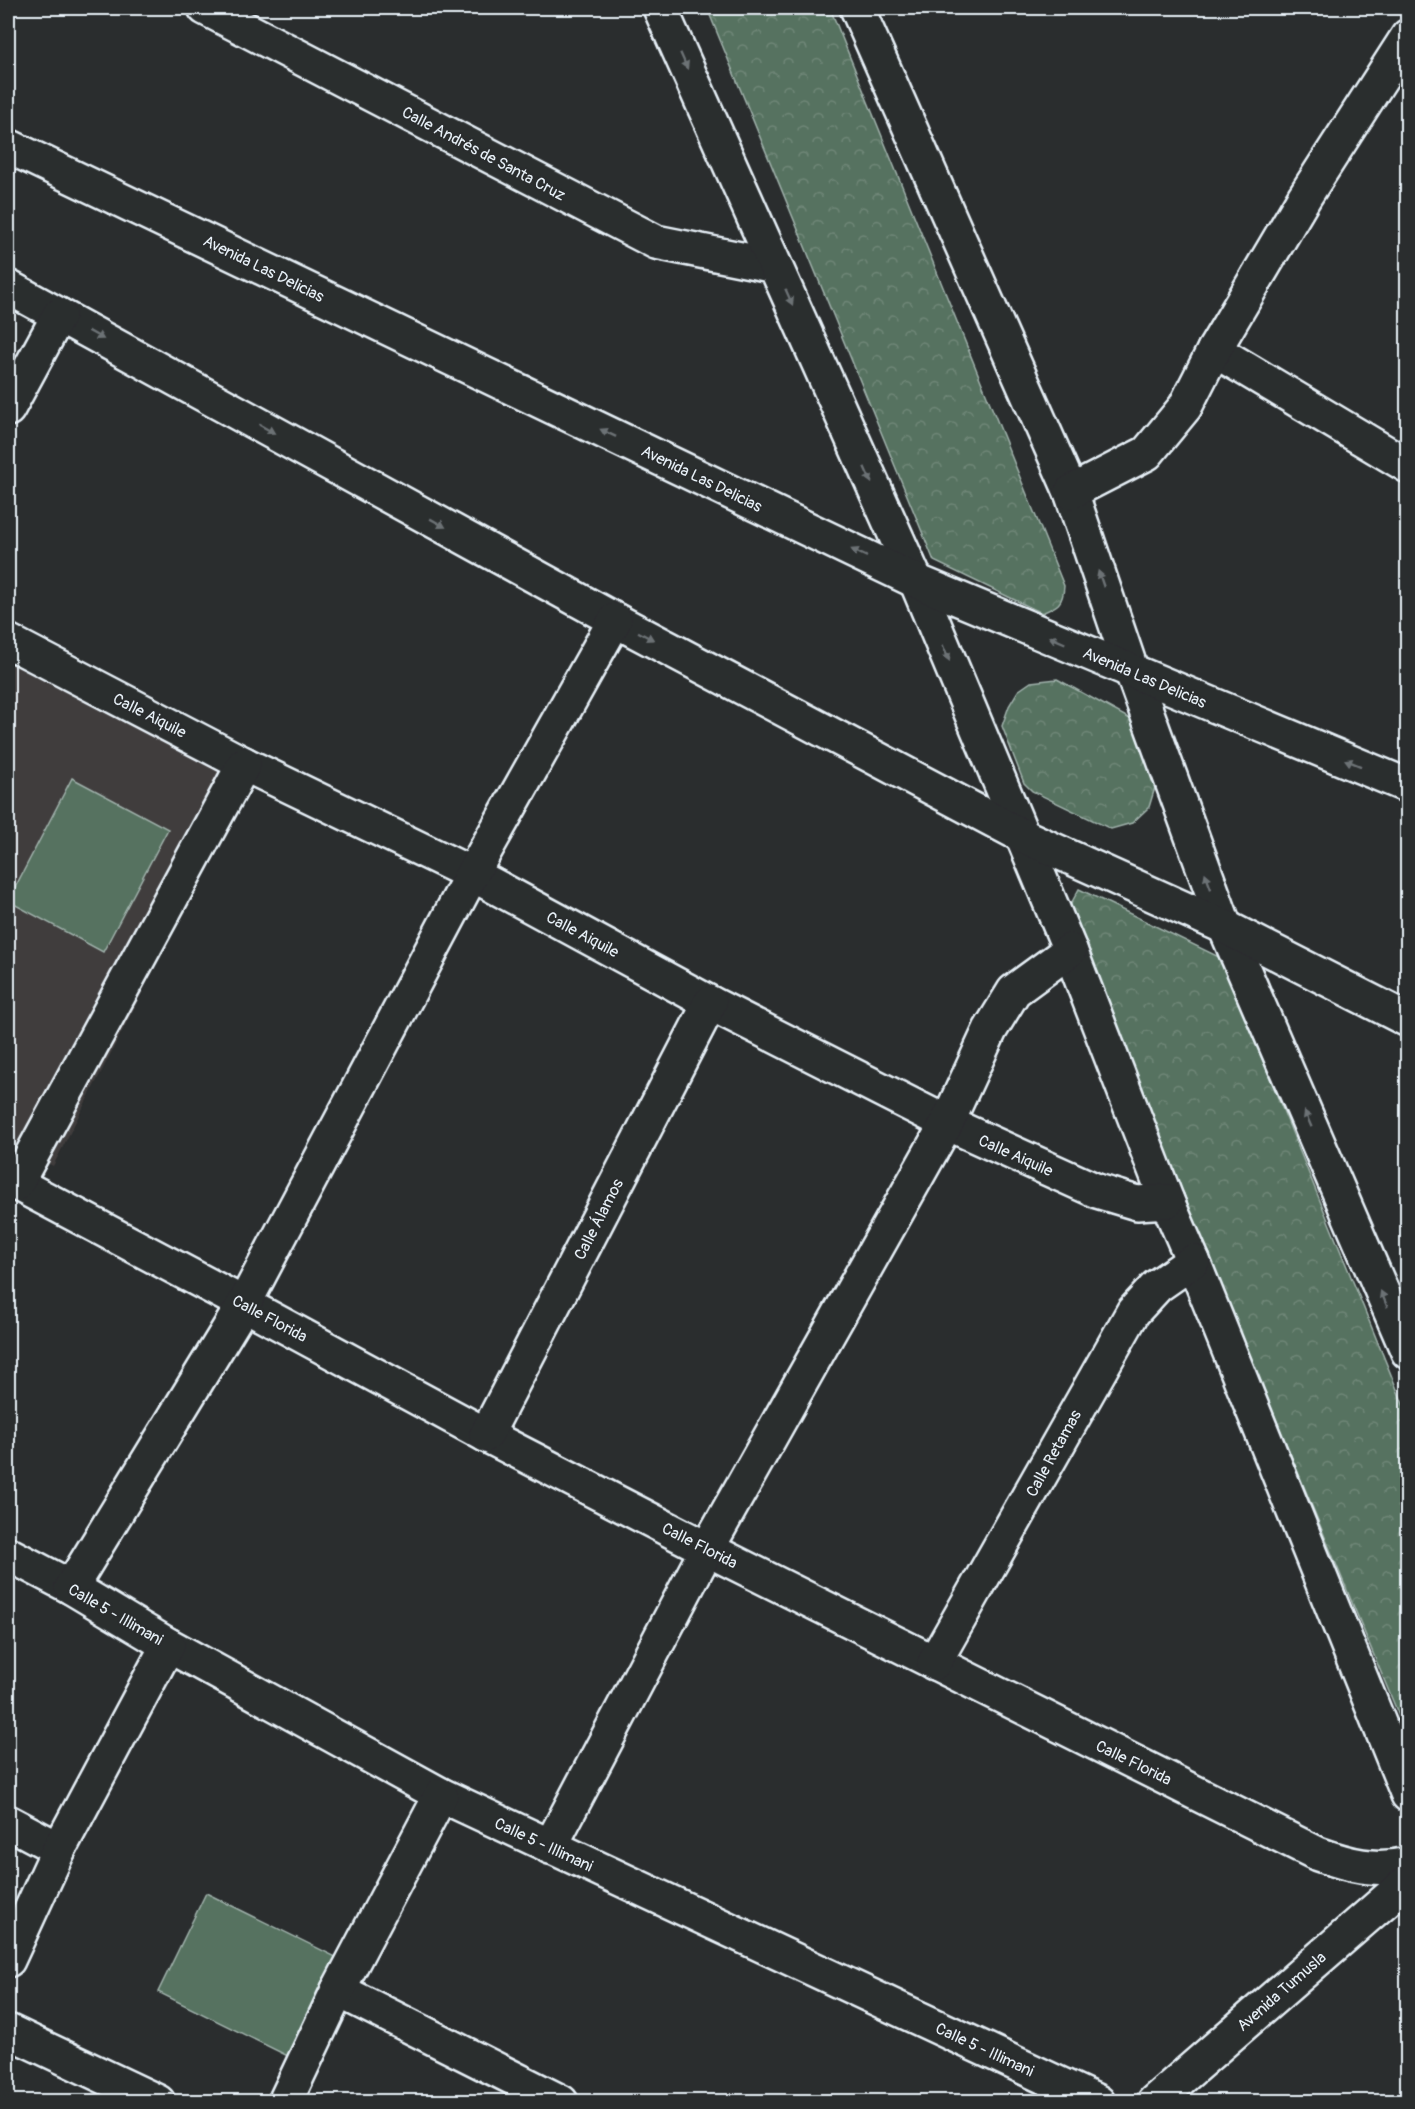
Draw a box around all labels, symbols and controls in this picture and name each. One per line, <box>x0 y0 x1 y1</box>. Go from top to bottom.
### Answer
one-way arrow <box>680 52 689 70</box>
street label: Calle Andrés de Santa Cruz <box>398 102 569 206</box>
street label: Avenida Las Delicias <box>200 231 327 307</box>
one-way arrow <box>784 288 793 305</box>
one-way arrow <box>88 330 105 340</box>
one-way arrow <box>259 424 276 434</box>
one-way arrow <box>599 429 616 438</box>
street label: Avenida Las Delicias <box>638 441 765 517</box>
one-way arrow <box>864 466 873 483</box>
one-way arrow <box>430 518 447 528</box>
one-way arrow <box>851 549 868 558</box>
one-way arrow <box>1095 570 1105 588</box>
one-way arrow <box>638 631 655 641</box>
one-way arrow <box>1048 635 1066 644</box>
street label: Avenida Las Delicias <box>1080 643 1209 713</box>
one-way arrow <box>942 645 951 662</box>
street label: Calle Aiquile <box>110 689 190 743</box>
one-way arrow <box>1344 758 1362 768</box>
one-way arrow <box>1203 872 1213 890</box>
street label: Calle Aiquile <box>543 907 622 962</box>
one-way arrow <box>1303 1111 1312 1128</box>
street label: Calle Aiquile <box>975 1131 1056 1181</box>
street label: Calle Álamos <box>570 1176 628 1263</box>
one-way arrow <box>1380 1290 1389 1307</box>
street label: Calle Florida <box>229 1291 311 1347</box>
street label: Calle Retamas <box>1022 1407 1086 1500</box>
street label: Calle Florida <box>658 1518 741 1573</box>
street label: Calle 5 - Illimani <box>64 1580 167 1650</box>
street label: Calle Florida <box>1092 1736 1175 1790</box>
street label: Calle 5 - Illimani <box>491 1813 596 1877</box>
street label: Avenida Tumusla <box>1233 1948 1330 2036</box>
street label: Calle 5 - Illimani <box>932 2018 1037 2082</box>

